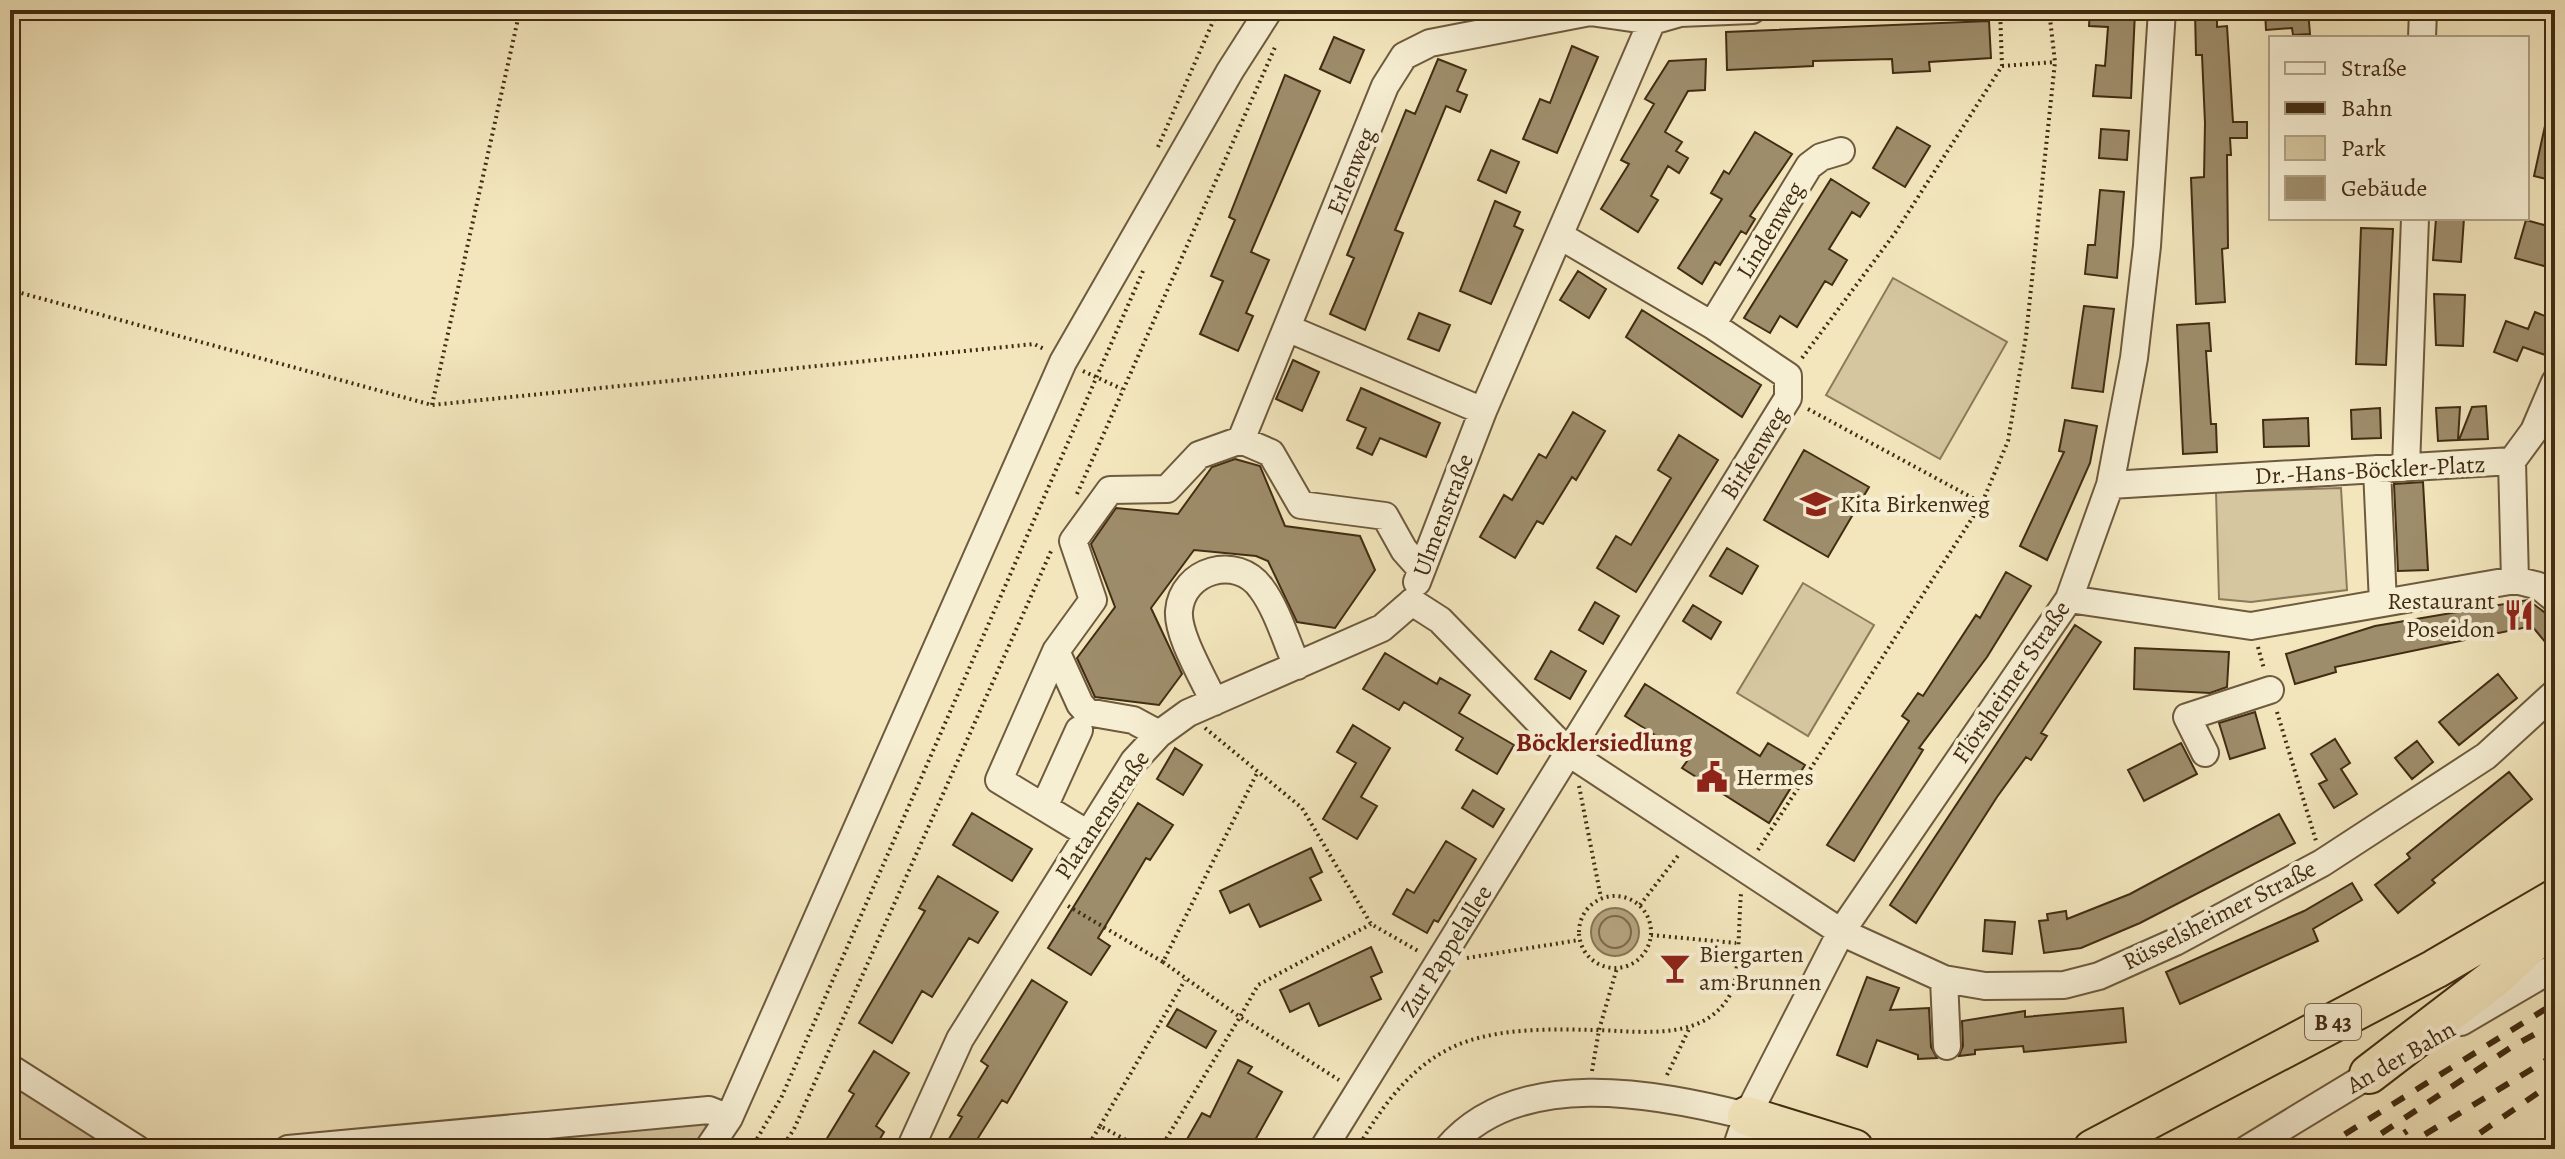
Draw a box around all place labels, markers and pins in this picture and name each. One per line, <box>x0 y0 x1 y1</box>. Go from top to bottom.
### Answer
school or university icon: Kita Birkenweg <box>1799 487 1833 521</box>
place label: Kita Birkenweg <box>1840 488 1990 520</box>
place label: Restaurant Poseidon <box>2387 585 2495 645</box>
restaurant icon: Restaurant Poseidon <box>2502 598 2536 632</box>
public building icon: Hermes <box>1695 760 1729 794</box>
place label: Hermes <box>1736 761 1814 793</box>
place label: Biergarten am Brunnen <box>1699 938 1821 998</box>
bar icon: Biergarten am Brunnen <box>1658 951 1692 985</box>

